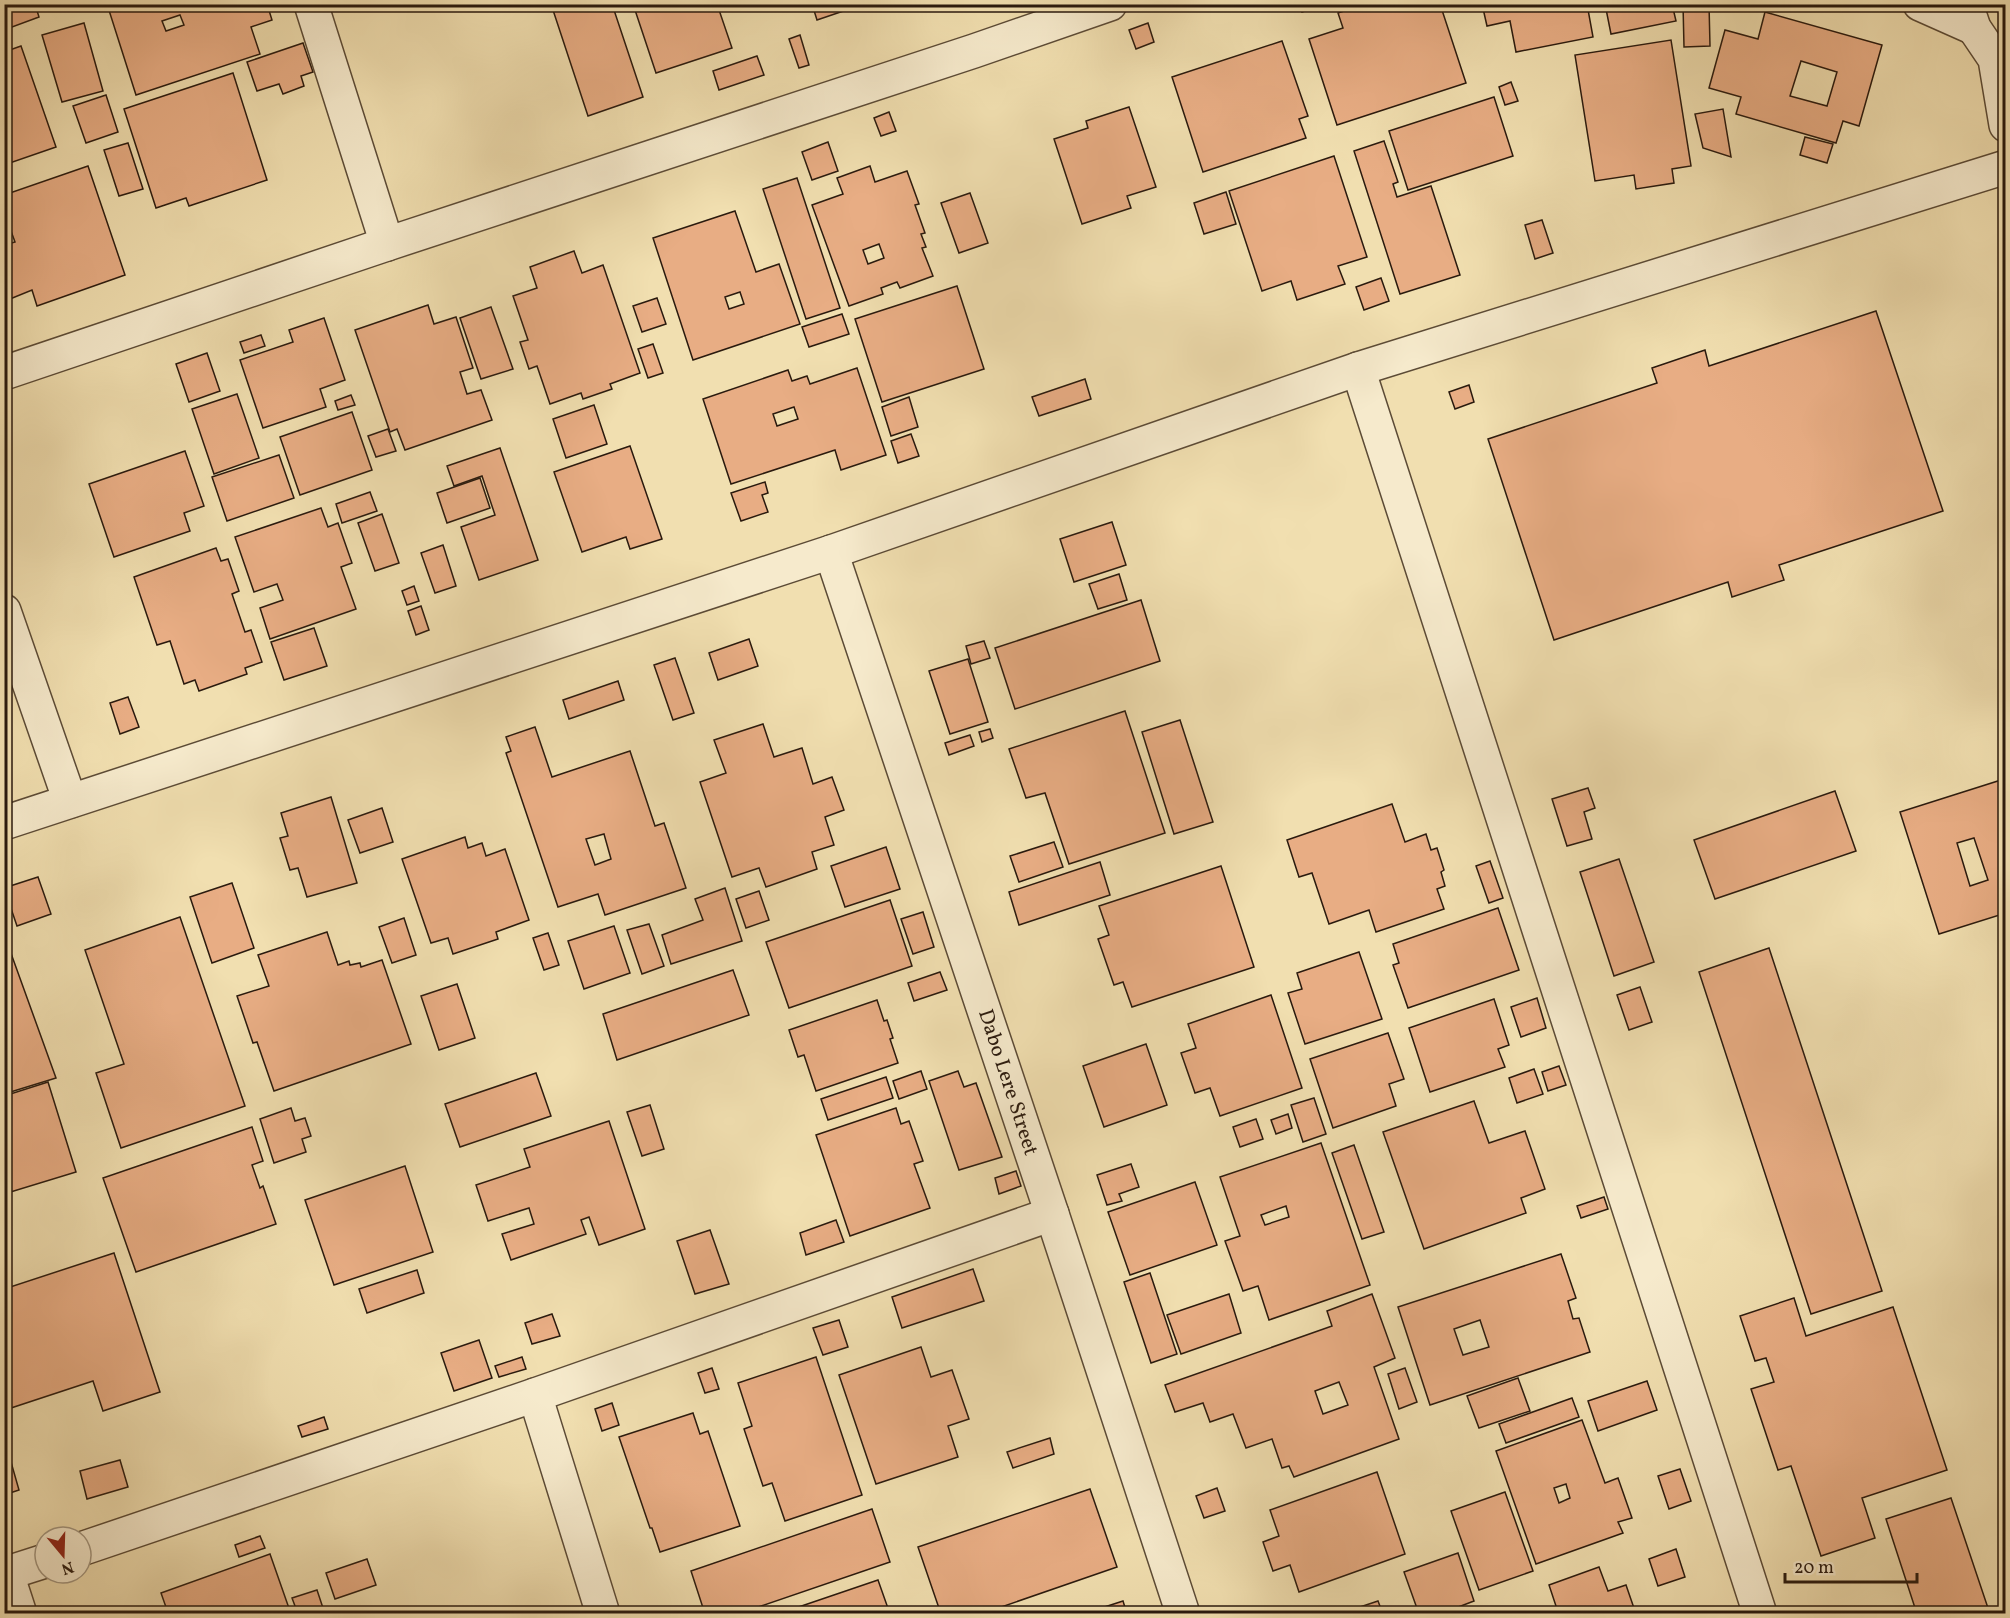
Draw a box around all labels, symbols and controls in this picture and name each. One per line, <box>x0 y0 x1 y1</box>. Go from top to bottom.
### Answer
street label: Dabo Lere Street <box>970 1006 1045 1159</box>
north arrow <box>33 1525 93 1585</box>
scale bar <box>1785 1546 1917 1584</box>
text: N <box>58 1555 76 1580</box>
text: 20 m <box>1794 1556 1834 1581</box>

